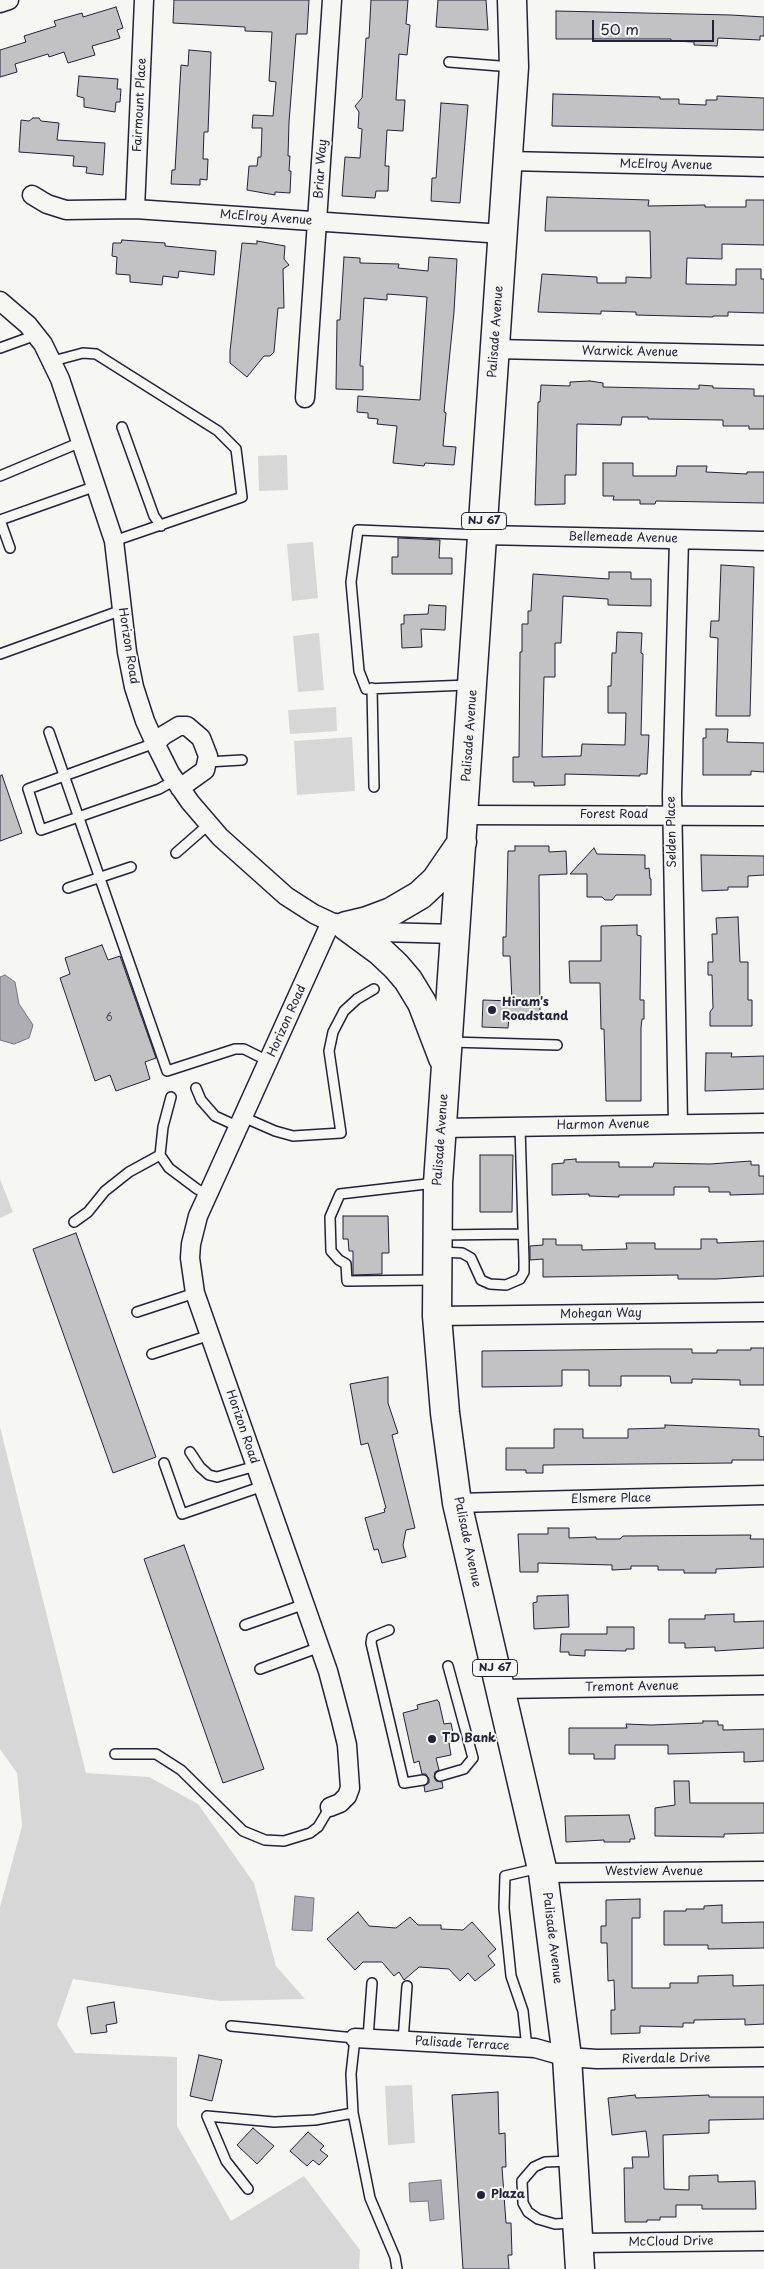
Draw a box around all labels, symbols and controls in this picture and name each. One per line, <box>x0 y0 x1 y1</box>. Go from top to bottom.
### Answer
scale bar <box>594 10 716 42</box>
text: 50 m <box>600 17 639 40</box>
street label: Fairmount Place <box>130 58 150 152</box>
street label: Briar Way <box>312 139 330 199</box>
street label: McElroy Avenue <box>619 157 713 173</box>
street label: McElroy Avenue <box>219 208 313 228</box>
street label: Palisade Avenue <box>486 285 506 379</box>
street label: Warwick Avenue <box>582 344 678 360</box>
road number: NJ 67 <box>462 512 506 530</box>
street label: Bellemeade Avenue <box>568 530 678 546</box>
street label: Horizon Road <box>115 607 141 685</box>
street label: Palisade Avenue <box>460 689 480 783</box>
street label: Selden Place <box>664 796 680 868</box>
street label: Forest Road <box>580 808 648 822</box>
street label: Horizon Road <box>265 983 309 1059</box>
place label: Hiram's Roadstand <box>502 996 568 1024</box>
marker: Hiram's Roadstand <box>486 1004 498 1016</box>
house number: 6 <box>105 1012 113 1024</box>
street label: Palisade Avenue <box>431 1093 451 1187</box>
street label: Harmon Avenue <box>556 1117 650 1133</box>
street label: Mohegan Way <box>560 1306 642 1322</box>
street label: Horizon Road <box>223 1388 261 1466</box>
street label: Elsmere Place <box>571 1491 651 1507</box>
street label: Palisade Avenue <box>450 1495 484 1589</box>
road number: NJ 67 <box>472 1660 518 1676</box>
street label: Tremont Avenue <box>585 1679 679 1695</box>
place label: TD Bank <box>442 1732 496 1746</box>
marker: TD Bank <box>426 1733 438 1745</box>
street label: Westview Avenue <box>605 1865 703 1879</box>
street label: Palisade Avenue <box>539 1891 565 1985</box>
street label: Palisade Terrace <box>414 2034 510 2054</box>
street label: Riverdale Drive <box>622 2051 710 2067</box>
place label: Plaza <box>491 2188 525 2202</box>
marker: Plaza <box>475 2189 487 2201</box>
street label: McCloud Drive <box>628 2234 714 2250</box>

